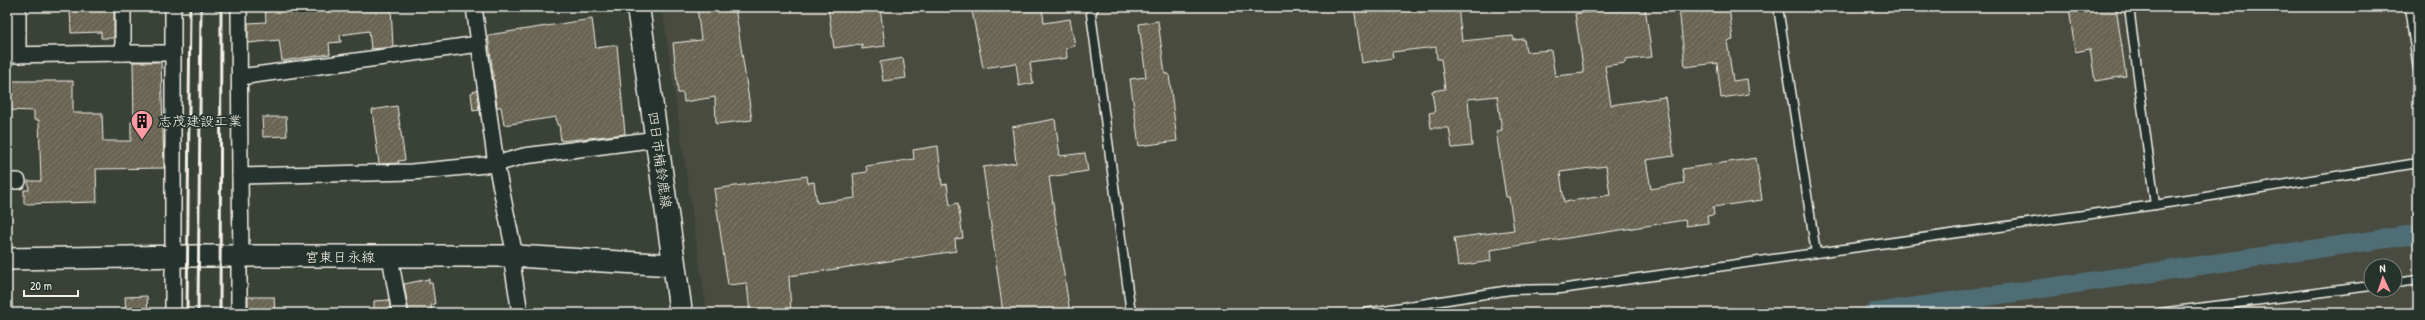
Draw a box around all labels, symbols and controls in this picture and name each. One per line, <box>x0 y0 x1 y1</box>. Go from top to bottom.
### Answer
building icon: 志茂建設工業 <box>129 108 155 141</box>
street label: 四日市楠鈴鹿線 <box>644 110 677 210</box>
place label: 志茂建設工業 <box>158 111 242 130</box>
street label: 宮東日永線 <box>305 247 375 266</box>
north arrow <box>2363 258 2403 298</box>
text: N <box>2379 261 2386 275</box>
scale bar <box>24 272 78 298</box>
text: 20 m <box>30 277 52 294</box>

